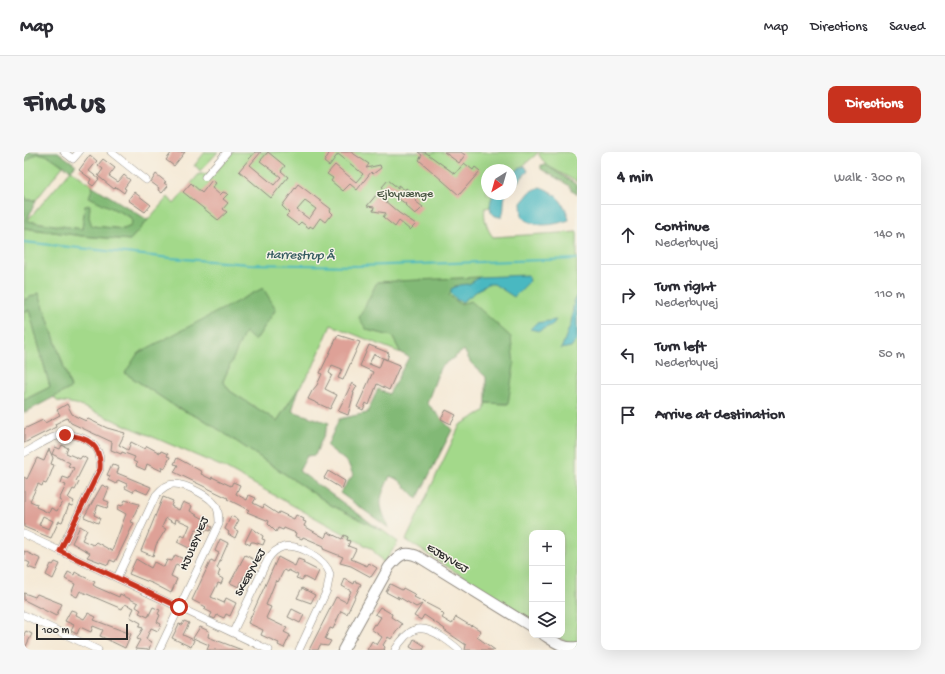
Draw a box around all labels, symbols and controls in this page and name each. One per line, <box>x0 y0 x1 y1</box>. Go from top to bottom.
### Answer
text: Map <box>20 16 53 39</box>
text: Map <box>764 19 788 36</box>
text: Directions <box>810 19 867 36</box>
text: Saved <box>889 19 925 36</box>
button: Directions <box>828 86 921 123</box>
text: Find us <box>24 88 104 121</box>
north arrow <box>481 164 517 200</box>
text: 4 min <box>617 168 653 188</box>
text: Walk · 300 m <box>834 171 905 186</box>
park label: Ejbyvænge <box>377 188 434 202</box>
text: Continue <box>655 218 709 236</box>
icon: ahead <box>617 224 639 246</box>
text: 140 m <box>874 227 905 242</box>
text: Nederbyvej <box>655 236 719 251</box>
water label: Harrestrup Å <box>266 247 336 264</box>
text: Turn right <box>655 278 715 296</box>
icon: right <box>617 284 639 306</box>
text: 110 m <box>875 287 905 302</box>
text: Nederbyvej <box>655 296 719 311</box>
text: Turn left <box>655 338 706 356</box>
icon: left <box>617 344 639 366</box>
text: 50 m <box>878 347 905 362</box>
text: Nederbyvej <box>655 356 719 371</box>
icon: arrive <box>617 404 639 426</box>
text: Arrive at destination <box>655 406 785 424</box>
route end <box>56 426 74 444</box>
street label: HJULBYVEJ <box>177 515 213 573</box>
map controls <box>529 530 565 638</box>
button: + <box>529 530 565 566</box>
street label: EJBYVEJ <box>424 541 471 577</box>
street label: SKEBYVEJ <box>233 546 270 599</box>
button: − <box>529 566 565 602</box>
route start <box>170 598 188 616</box>
button: layers <box>529 602 565 638</box>
scale bar <box>36 622 128 641</box>
text: 100 m <box>42 625 69 637</box>

